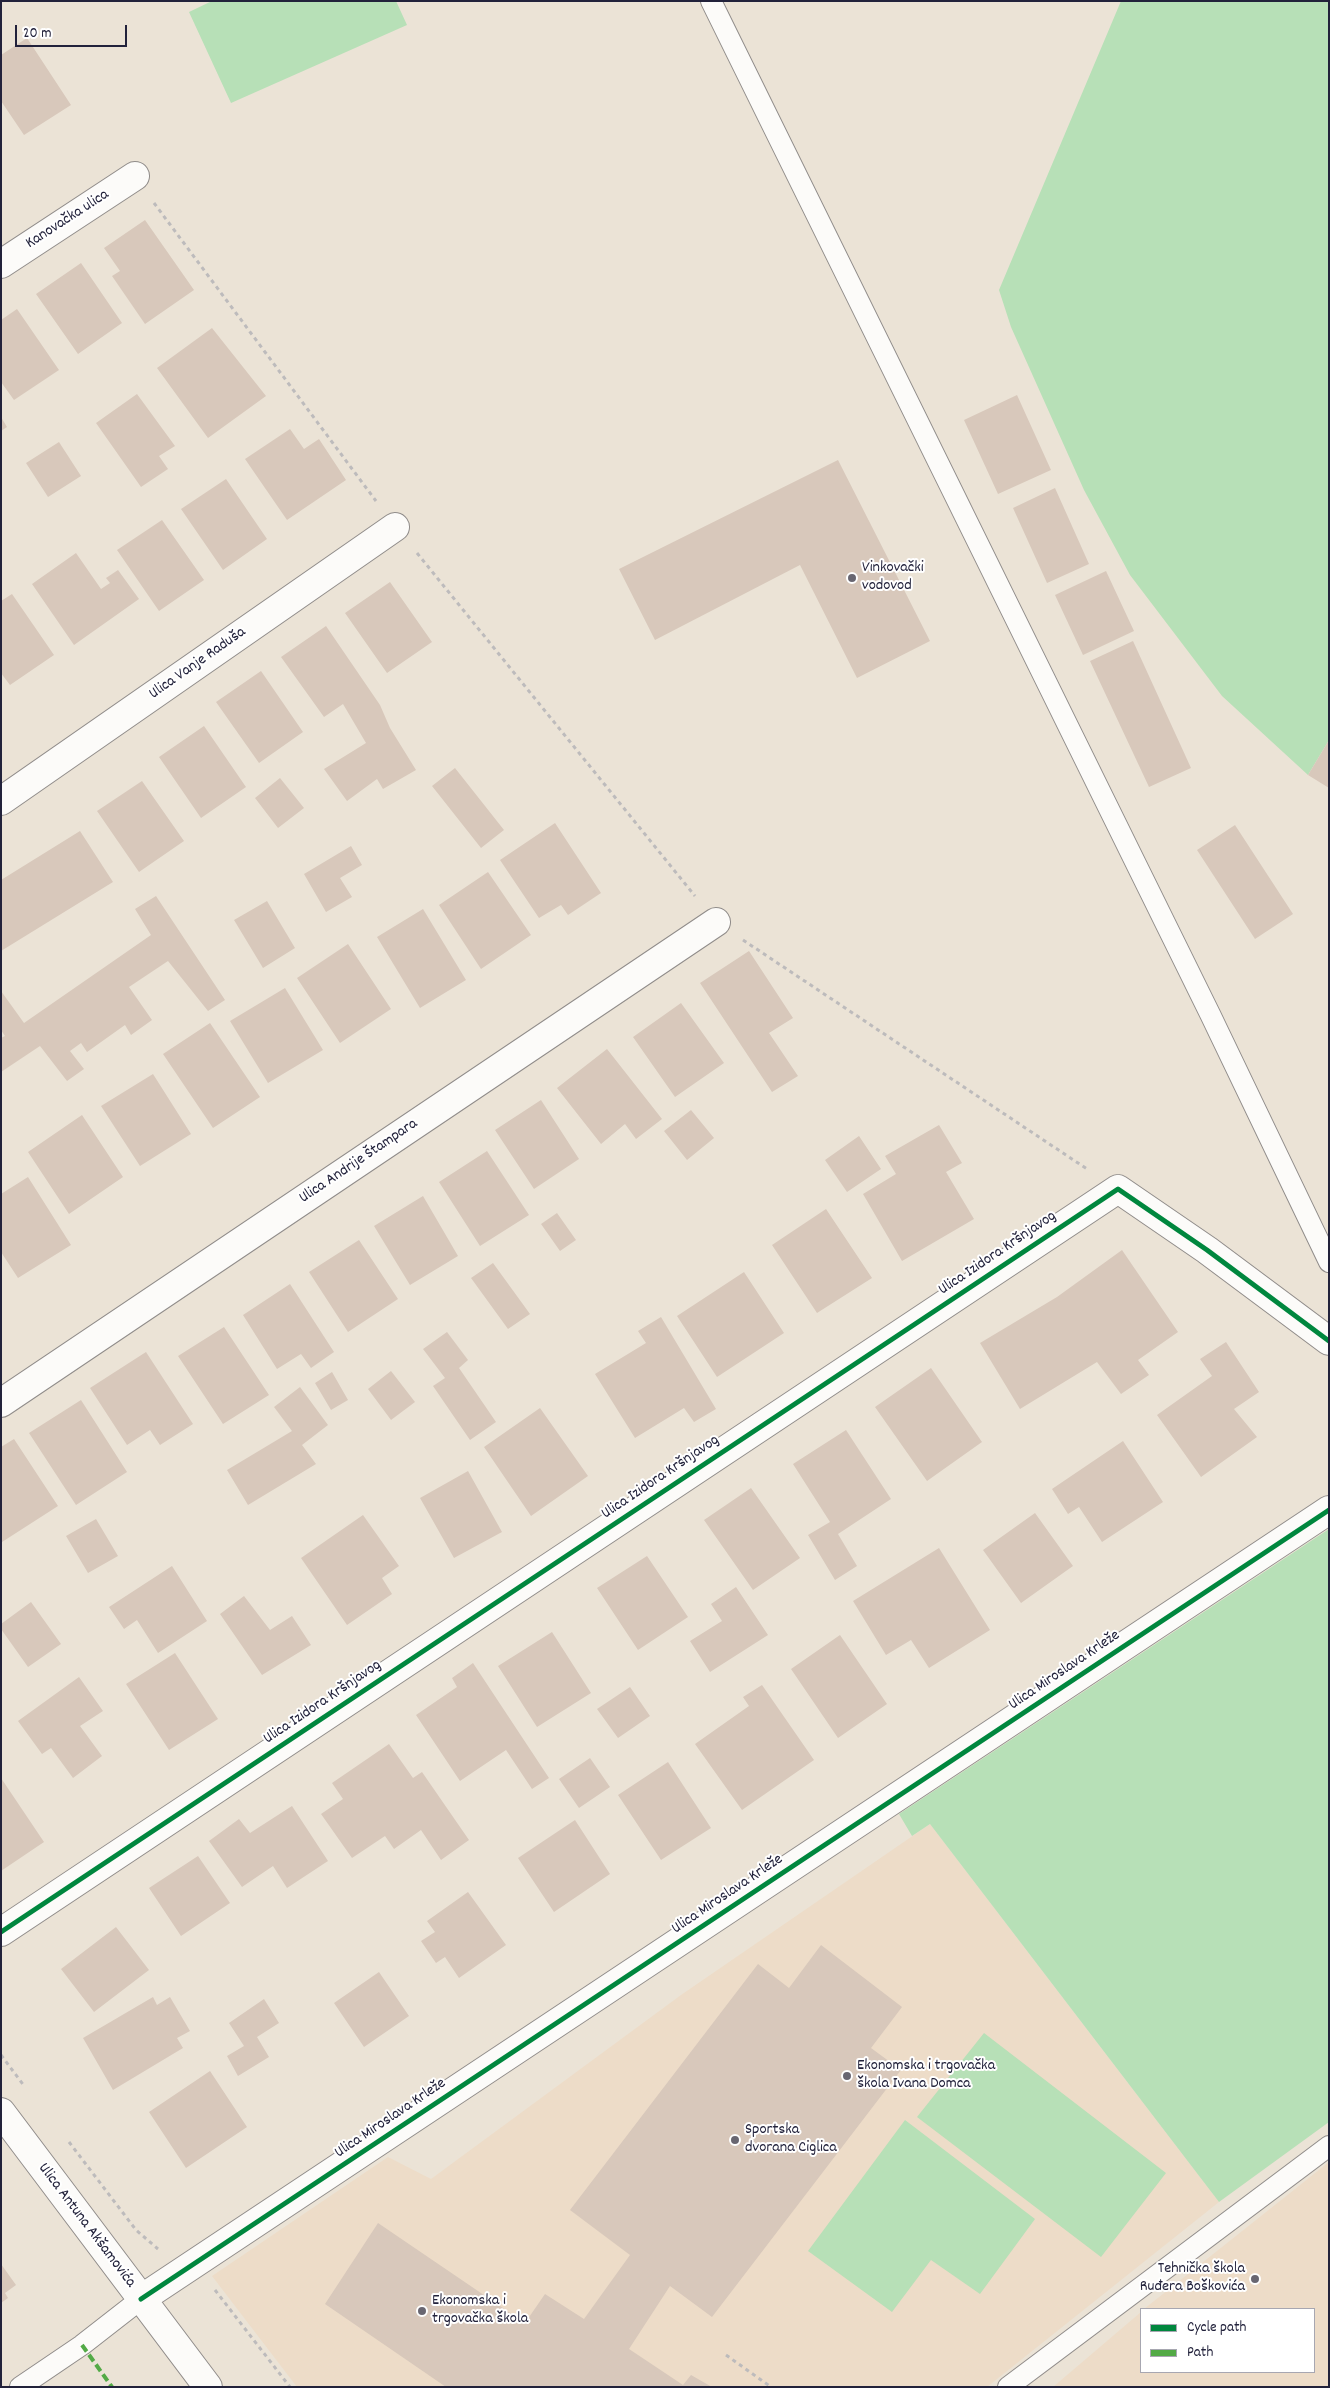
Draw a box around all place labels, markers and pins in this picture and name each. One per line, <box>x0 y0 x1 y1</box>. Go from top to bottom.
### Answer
place label: Vinkovački vodovod <box>862 559 924 597</box>
marker: Vinkovački vodovod <box>846 572 858 584</box>
place label: Ekonomska i trgovačka škola Ivana Domca <box>857 2057 995 2095</box>
marker: Ekonomska i trgovačka škola Ivana Domca <box>841 2070 853 2082</box>
place label: Sportska dvorana Ciglica <box>745 2121 837 2159</box>
marker: Sportska dvorana Ciglica <box>729 2134 741 2146</box>
place label: Tehnička škola Ruđera Boškovića <box>1140 2260 1245 2298</box>
marker: Tehnička škola Ruđera Boškovića <box>1249 2273 1261 2285</box>
place label: Ekonomska i trgovačka škola <box>432 2292 528 2330</box>
marker: Ekonomska i trgovačka škola <box>416 2305 428 2317</box>

